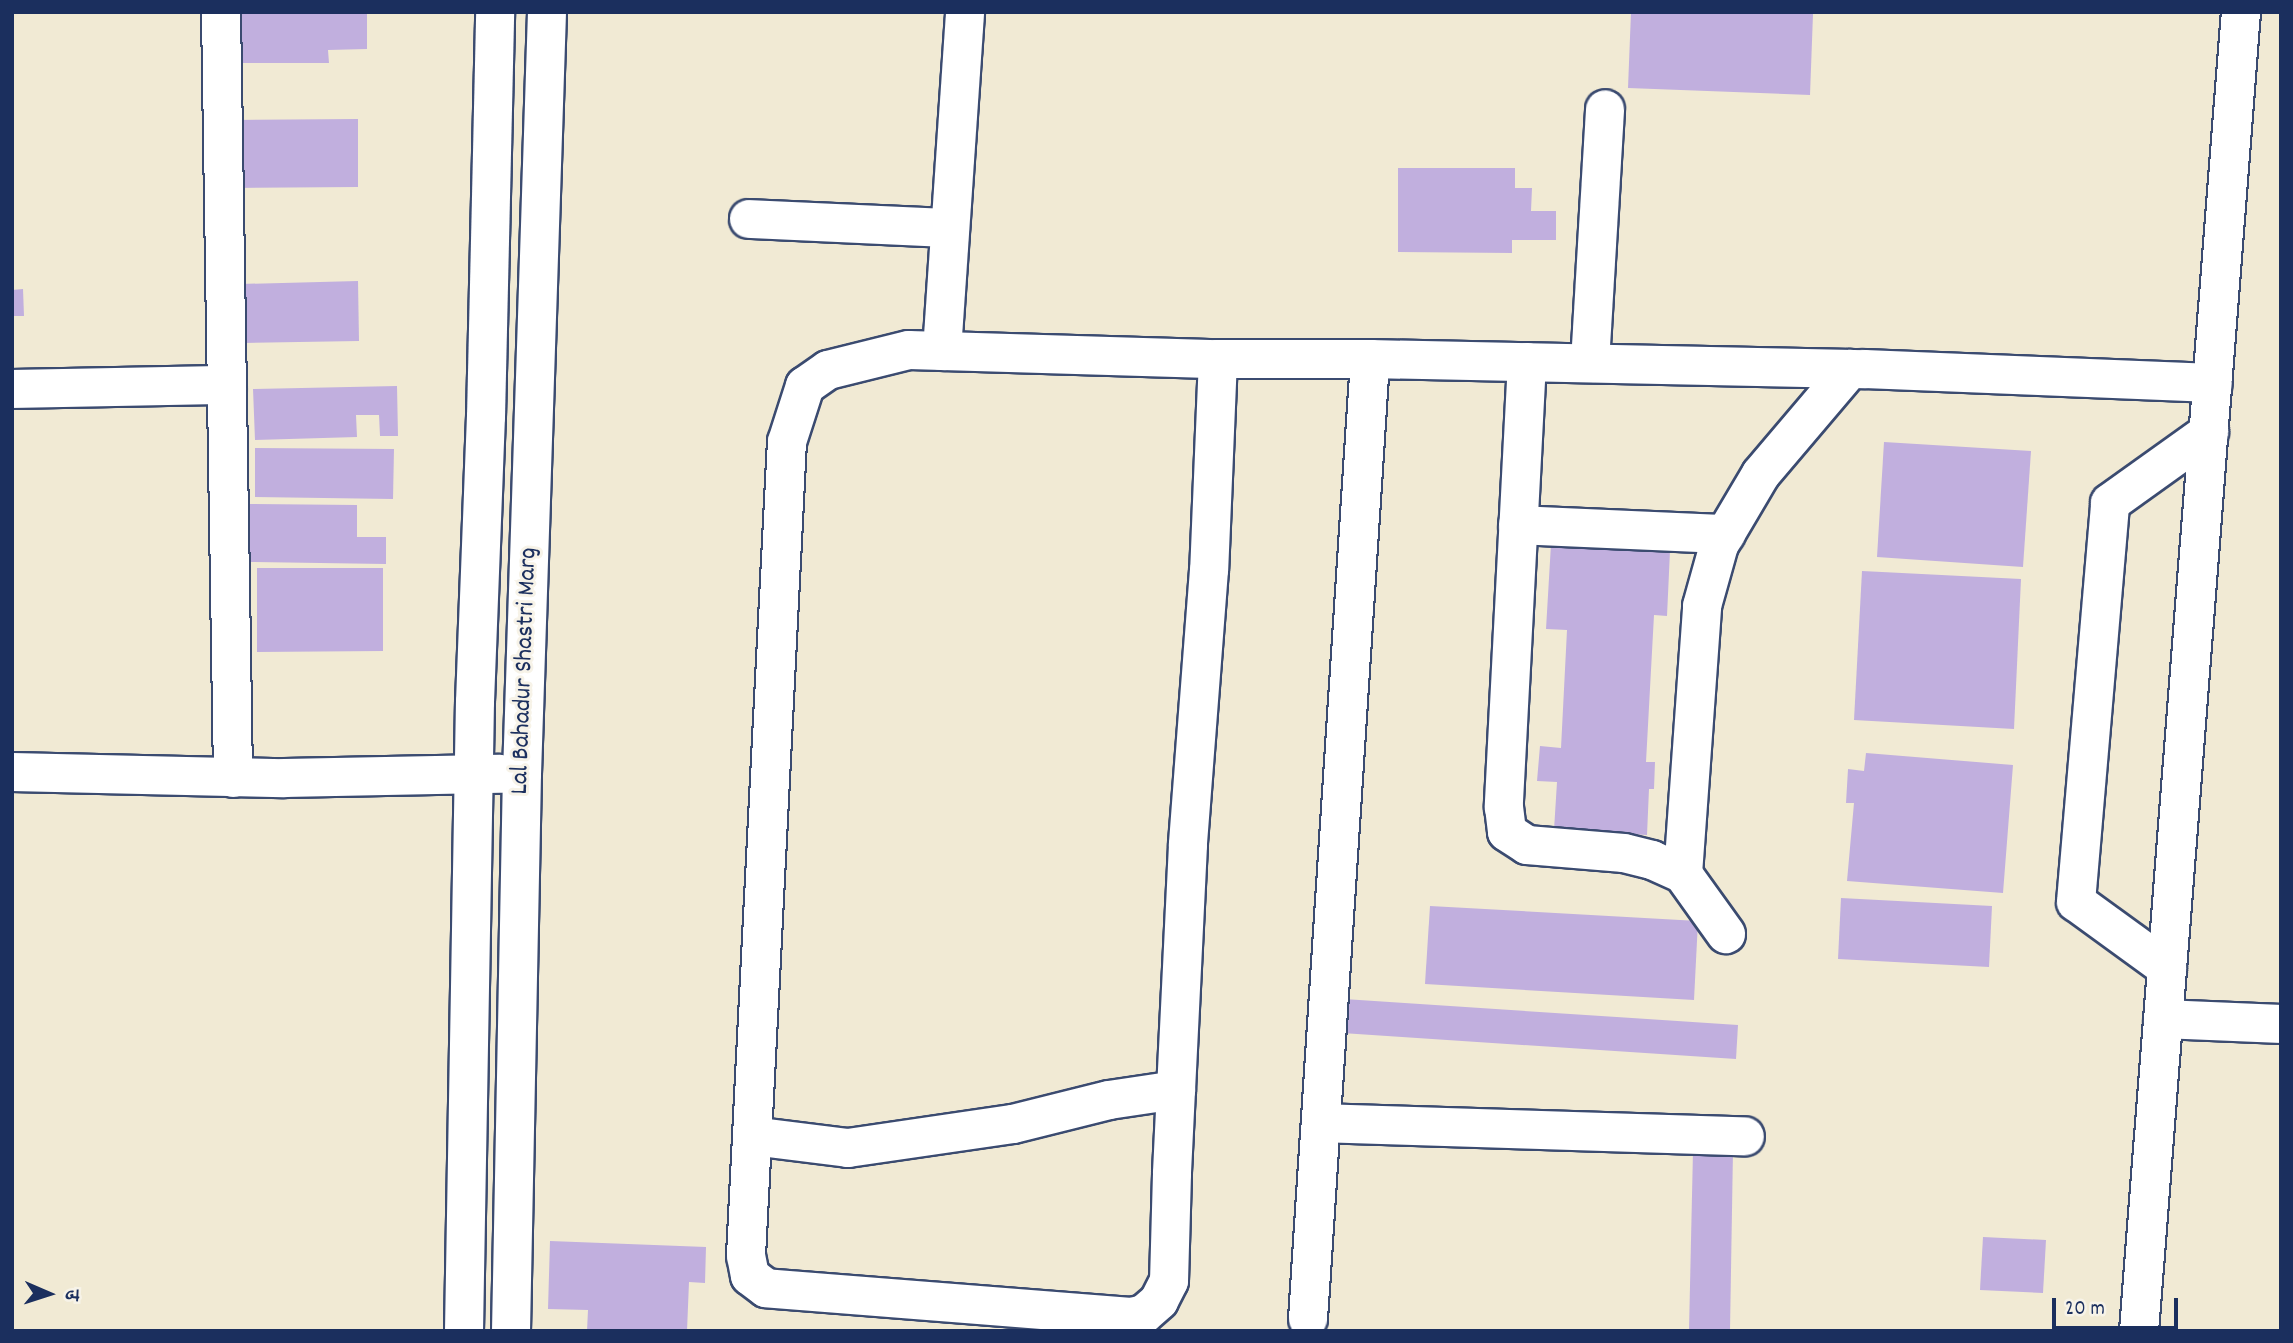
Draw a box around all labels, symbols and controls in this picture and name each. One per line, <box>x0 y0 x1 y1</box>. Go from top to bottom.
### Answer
street label: Lal Bahadur Shastri Marg <box>505 547 545 795</box>
north arrow <box>14 1259 84 1329</box>
scale bar <box>2055 1284 2181 1328</box>
text: उ <box>57 1289 84 1301</box>
text: 20 m <box>2065 1295 2105 1325</box>

